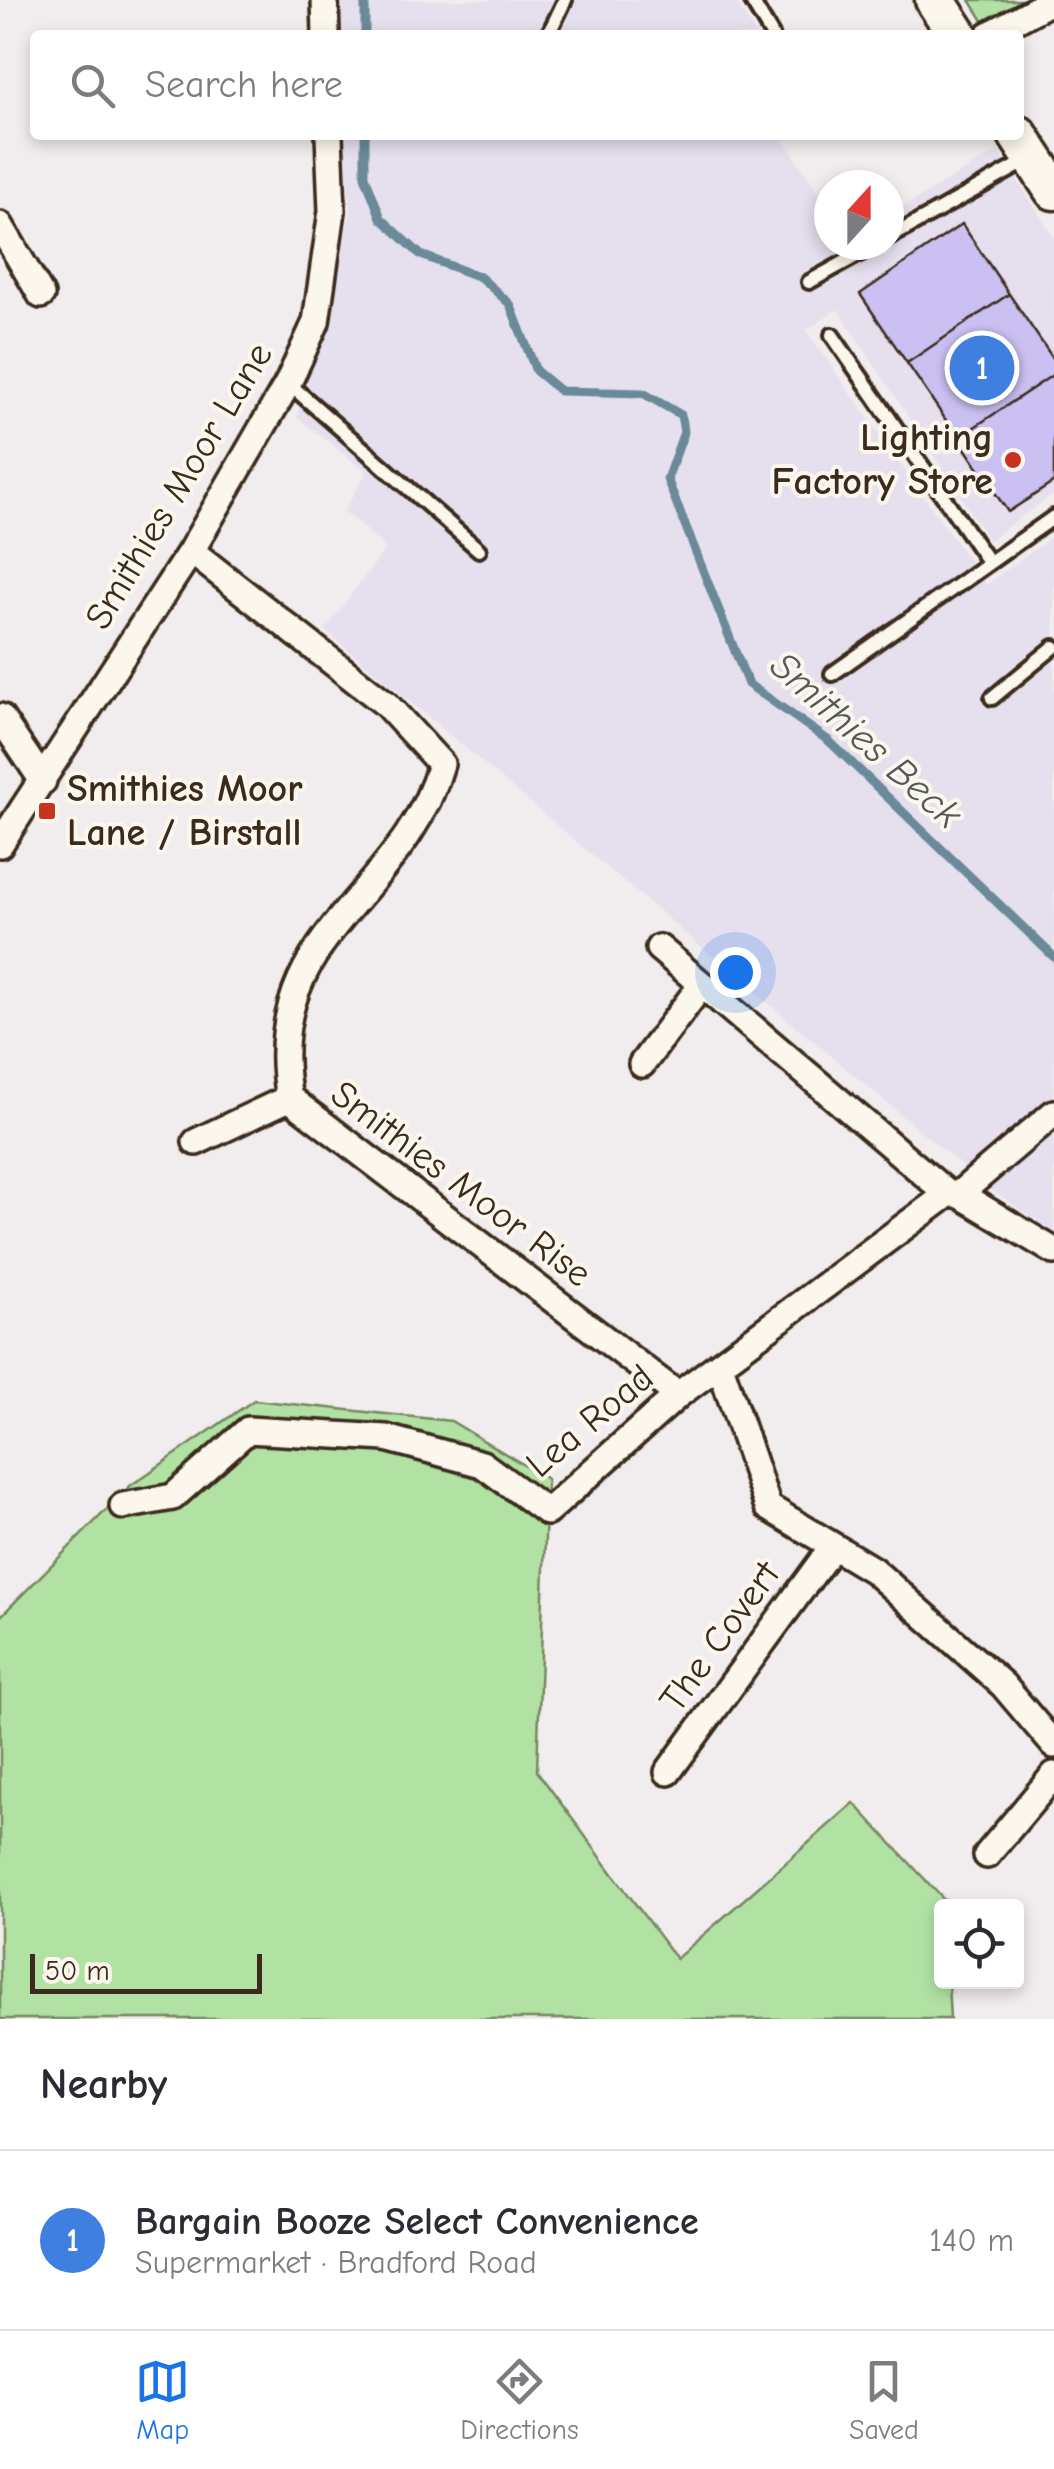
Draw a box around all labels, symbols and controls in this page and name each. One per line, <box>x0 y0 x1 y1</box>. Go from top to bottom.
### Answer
search box <box>30 30 1024 140</box>
icon: search <box>65 58 120 113</box>
text: Search here <box>145 63 343 107</box>
north arrow <box>814 170 904 260</box>
pin: 1 <box>950 330 1014 406</box>
street label: Smithies Moor Lane <box>76 335 282 637</box>
place label: Lighting Factory Store <box>772 416 993 504</box>
marker: Lighting Factory Store <box>1002 449 1024 471</box>
water label: Smithies Beck <box>761 642 971 838</box>
place label: Smithies Moor Lane / Birstall <box>67 767 303 855</box>
marker: Smithies Moor Lane / Birstall <box>36 800 58 822</box>
your location <box>710 947 761 998</box>
street label: Smithies Moor Rise <box>322 1072 600 1296</box>
street label: Lea Road <box>518 1355 662 1487</box>
street label: The Covert <box>651 1552 790 1721</box>
map controls <box>934 1899 1024 1989</box>
button: locate <box>934 1899 1024 1989</box>
scale bar <box>30 1949 262 1994</box>
text: 50 m <box>45 1955 110 1987</box>
text: Nearby <box>40 2060 167 2109</box>
text: Bargain Booze Select Convenience <box>135 2200 699 2244</box>
text: 1 <box>66 2222 79 2259</box>
text: 140 m <box>929 2222 1014 2259</box>
text: Supermarket · Bradford Road <box>135 2244 537 2281</box>
tab: Map <box>135 2354 190 2446</box>
tab: Directions <box>460 2354 579 2446</box>
tab: Saved <box>849 2354 919 2446</box>

